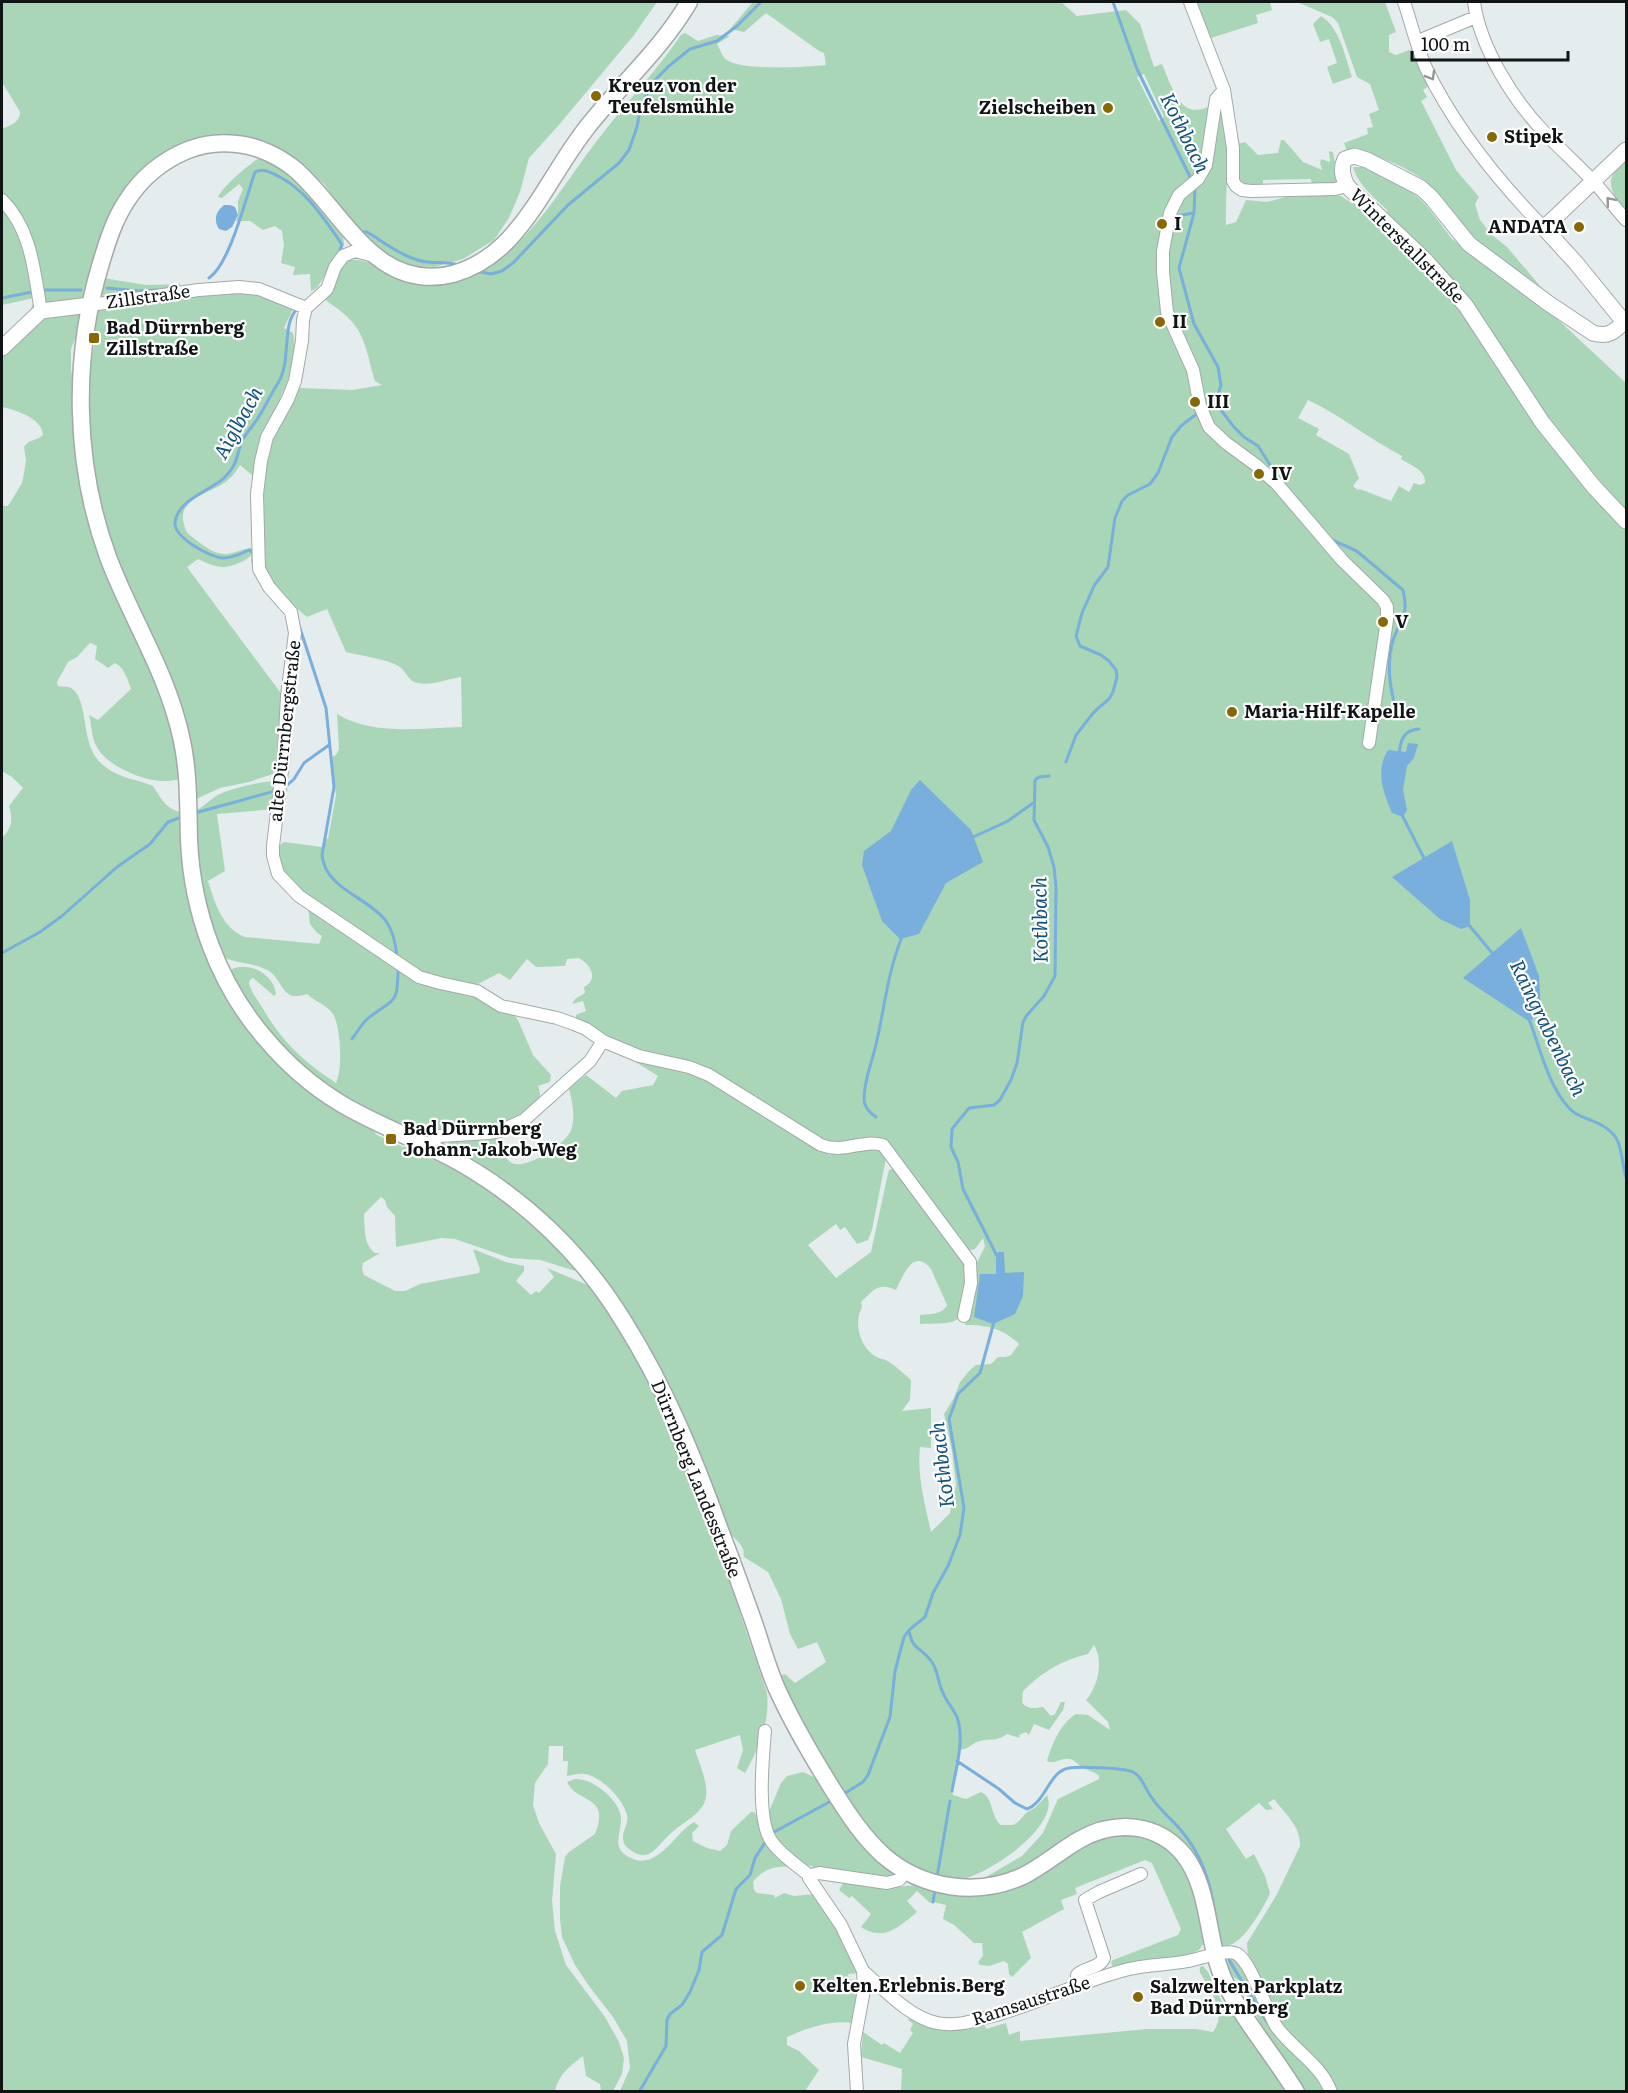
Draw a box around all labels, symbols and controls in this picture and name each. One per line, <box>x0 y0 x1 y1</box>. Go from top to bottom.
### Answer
scale bar <box>1412 24 1568 62</box>
text: 100 m <box>1421 30 1470 57</box>
one-way arrow <box>1424 70 1435 80</box>
place label: Kreuz von der Teufelsmühle <box>608 71 737 119</box>
water label: Kothbach <box>1154 87 1219 178</box>
marker: Kreuz von der Teufelsmühle <box>589 89 603 103</box>
place label: Zielscheiben <box>979 93 1096 120</box>
marker: Zielscheiben <box>1101 101 1115 115</box>
place label: Stipek <box>1504 122 1564 149</box>
marker: Stipek <box>1485 130 1499 144</box>
street label: Winterstallstraße <box>1344 181 1472 309</box>
one-way arrow <box>1606 197 1617 208</box>
place label: I <box>1174 209 1182 236</box>
place label: ANDATA <box>1488 212 1567 239</box>
marker: I <box>1155 217 1169 231</box>
marker: ANDATA <box>1572 220 1586 234</box>
street label: Zillstraße <box>104 276 192 315</box>
place label: II <box>1172 307 1187 334</box>
place label: Bad Dürrnberg Zillstraße <box>106 313 245 361</box>
marker: II <box>1153 315 1167 329</box>
marker: Bad Dürrnberg Zillstraße <box>87 331 101 345</box>
water label: Aiglbach <box>204 380 269 464</box>
place label: III <box>1207 387 1230 414</box>
marker: III <box>1188 395 1202 409</box>
place label: IV <box>1271 459 1293 486</box>
marker: IV <box>1252 467 1266 481</box>
place label: V <box>1395 607 1409 634</box>
marker: V <box>1376 615 1390 629</box>
street label: alte Dürrnbergstraße <box>261 639 306 823</box>
place label: Maria-Hilf-Kapelle <box>1244 697 1416 724</box>
marker: Maria-Hilf-Kapelle <box>1225 705 1239 719</box>
water label: Kothbach <box>1022 876 1054 963</box>
water label: Raingrabenbach <box>1504 954 1596 1101</box>
place label: Bad Dürrnberg Johann-Jakob-Weg <box>403 1114 578 1162</box>
marker: Bad Dürrnberg Johann-Jakob-Weg <box>384 1132 398 1146</box>
street label: Dürrnberg Landesstraße <box>645 1375 749 1581</box>
water label: Kothbach <box>920 1420 960 1510</box>
street label: Ramsaustraße <box>968 1968 1093 2031</box>
place label: Kelten.Erlebnis.Berg <box>812 1971 1006 1998</box>
place label: Salzwelten Parkplatz Bad Dürrnberg <box>1150 1972 1343 2020</box>
marker: Kelten.Erlebnis.Berg <box>793 1979 807 1993</box>
marker: Salzwelten Parkplatz Bad Dürrnberg <box>1131 1990 1145 2004</box>

